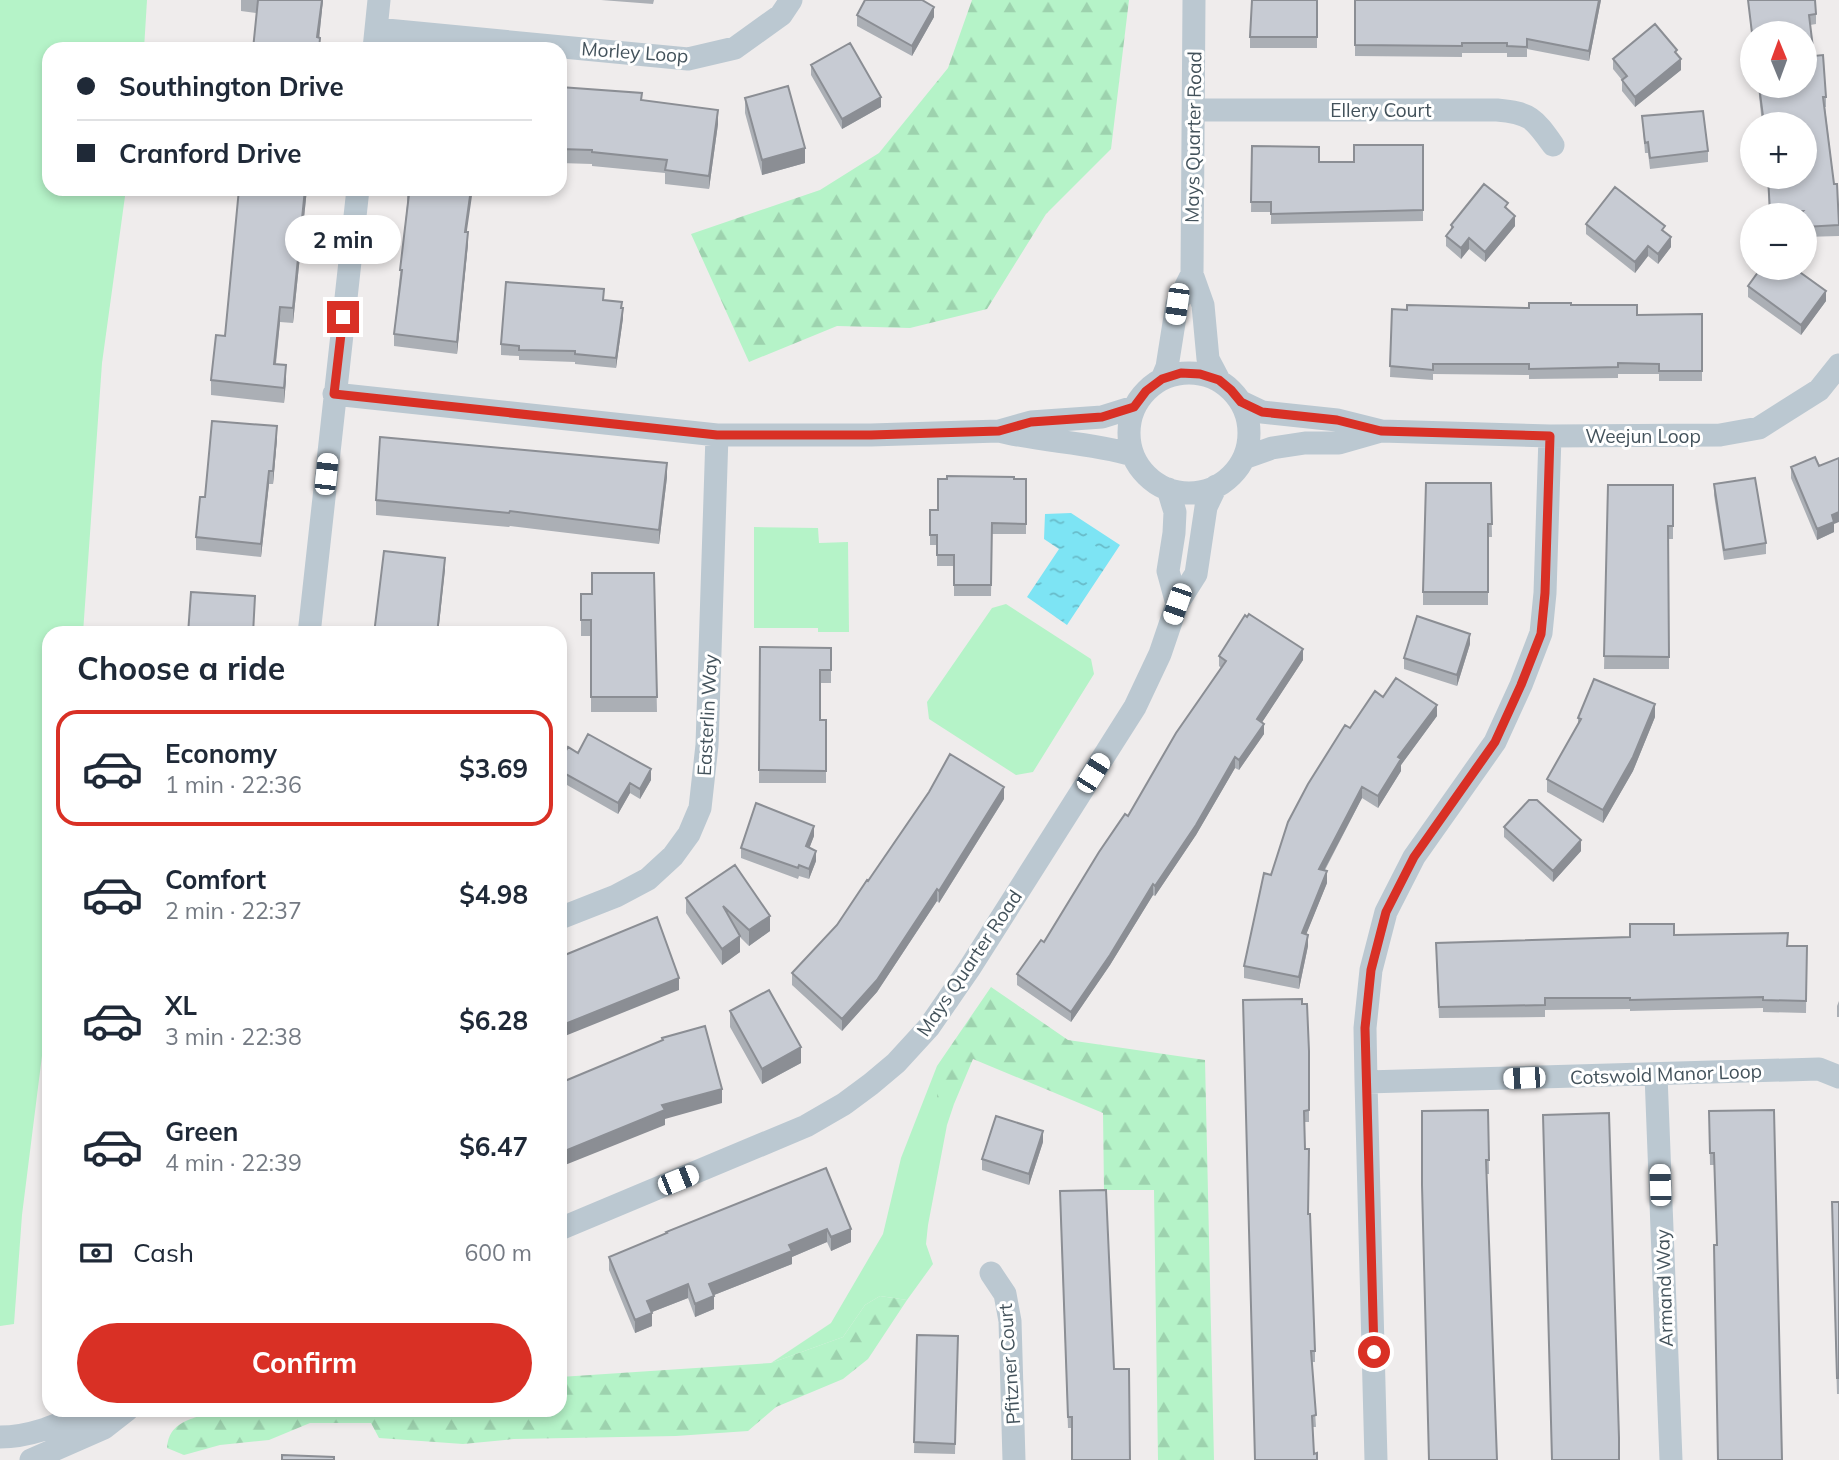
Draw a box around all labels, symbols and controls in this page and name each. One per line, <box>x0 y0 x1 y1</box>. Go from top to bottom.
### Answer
north arrow <box>1740 21 1816 98</box>
map controls <box>1740 21 1817 280</box>
street label: Morley Loop <box>581 36 689 68</box>
street label: Mays Quarter Road <box>1180 51 1206 223</box>
text: Southington Drive <box>119 70 344 103</box>
street label: Ellery Court <box>1330 98 1432 122</box>
button: + <box>1740 112 1817 189</box>
text: Cranford Drive <box>119 137 302 170</box>
button: − <box>1740 203 1817 280</box>
callout: 2 min <box>285 216 401 264</box>
text: 2 min <box>313 225 373 254</box>
car <box>1164 282 1191 326</box>
route end <box>327 301 359 333</box>
street label: Weejun Loop <box>1585 424 1701 448</box>
car <box>314 452 339 496</box>
car <box>1161 581 1194 627</box>
text: Choose a ride <box>77 648 285 688</box>
street label: Easterlin Way <box>692 653 722 777</box>
icon: car <box>81 737 144 800</box>
text: Economy <box>165 737 277 770</box>
car <box>1073 750 1114 796</box>
text: $3.69 <box>459 752 528 785</box>
text: 1 min · 22:36 <box>165 770 302 799</box>
icon: car <box>81 863 144 926</box>
text: Comfort <box>165 863 266 896</box>
text: $4.98 <box>459 878 528 911</box>
street label: Mays Quarter Road <box>911 885 1027 1041</box>
text: 2 min · 22:37 <box>165 896 302 925</box>
icon: car <box>81 989 144 1052</box>
text: XL <box>165 989 197 1022</box>
text: $6.28 <box>459 1004 528 1037</box>
text: 3 min · 22:38 <box>165 1022 302 1051</box>
street label: Cotswold Manor Loop <box>1570 1059 1762 1089</box>
car <box>1503 1067 1546 1089</box>
icon: car <box>81 1115 144 1178</box>
text: Green <box>165 1115 238 1148</box>
text: $6.47 <box>459 1130 528 1163</box>
text: 4 min · 22:39 <box>165 1148 302 1177</box>
car <box>655 1162 702 1198</box>
car <box>1649 1164 1672 1206</box>
street label: Armand Way <box>1650 1229 1678 1347</box>
icon: cash <box>77 1234 115 1272</box>
text: Cash <box>133 1236 194 1269</box>
text: 600 m <box>464 1238 532 1267</box>
street label: Pfitzner Court <box>993 1302 1025 1425</box>
button: Confirm <box>77 1323 532 1403</box>
route start <box>1358 1336 1390 1368</box>

